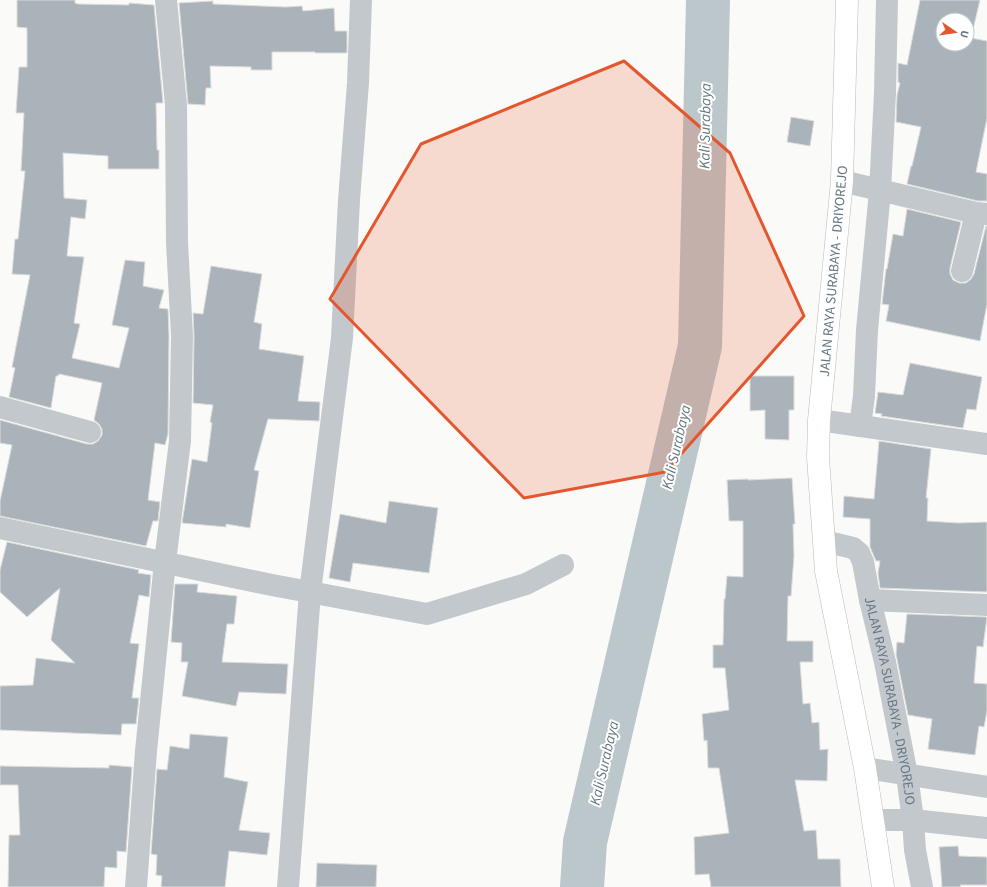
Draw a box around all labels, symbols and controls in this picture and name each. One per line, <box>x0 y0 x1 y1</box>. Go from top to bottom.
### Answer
north arrow <box>935 12 975 52</box>
text: U <box>956 29 972 39</box>
water label: Kali Surabaya <box>694 83 717 169</box>
street label: JALAN RAYA SURABAYA - DRIYOREJO <box>815 165 853 377</box>
water label: Kali Surabaya <box>657 403 696 491</box>
street label: JALAN RAYA SURABAYA - DRIYOREJO <box>859 595 920 806</box>
water label: Kali Surabaya <box>585 719 624 807</box>

